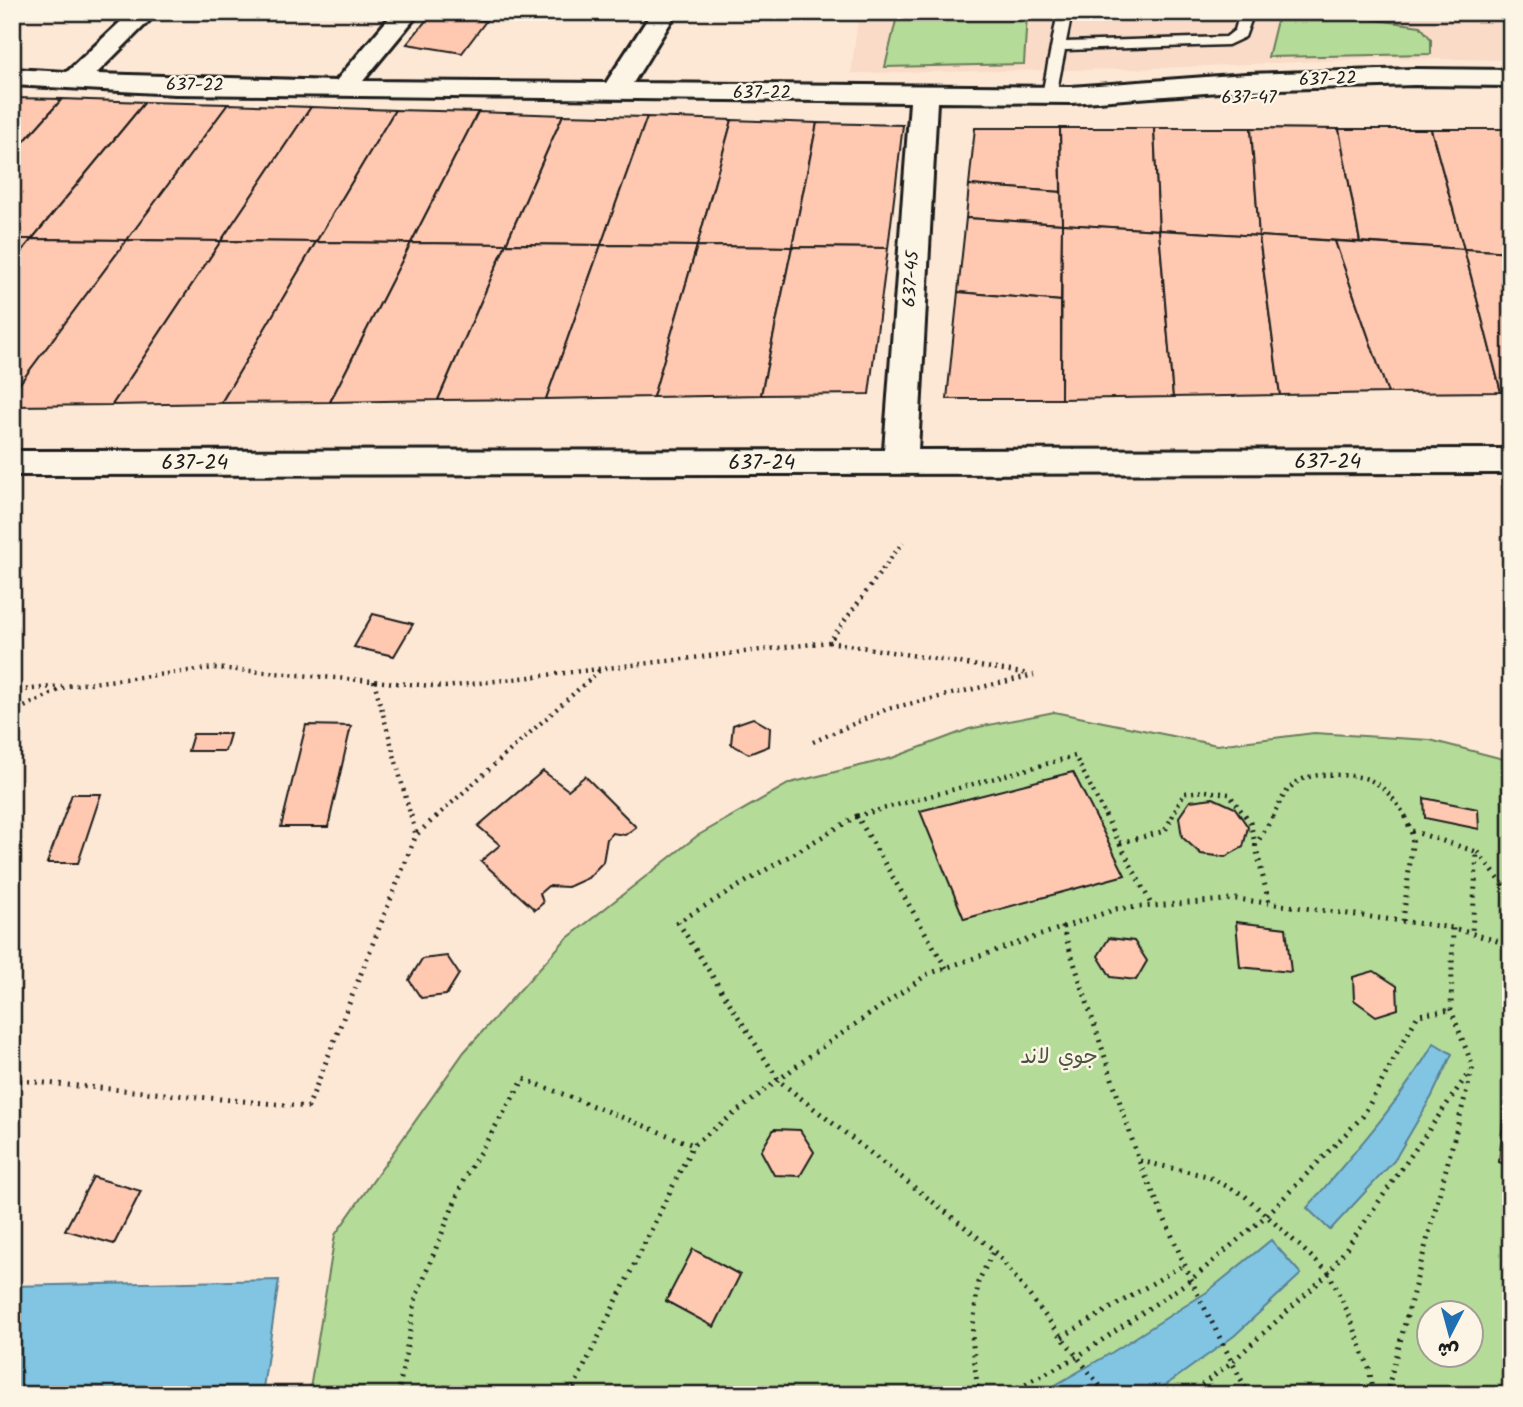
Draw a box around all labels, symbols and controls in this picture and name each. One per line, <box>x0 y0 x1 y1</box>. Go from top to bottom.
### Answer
street label: 637-22 <box>1299 65 1357 95</box>
street label: 637-22 <box>166 71 224 101</box>
street label: 637-22 <box>733 79 791 108</box>
street label: 637-47 <box>1221 84 1277 113</box>
street label: 637-45 <box>896 249 929 308</box>
street label: 637-24 <box>1295 446 1361 479</box>
street label: 637-24 <box>162 447 228 480</box>
street label: 637-24 <box>729 447 795 480</box>
park label: جوي لاند <box>1020 1041 1098 1074</box>
north arrow <box>1414 1298 1484 1368</box>
text: ش <box>1436 1333 1460 1365</box>

